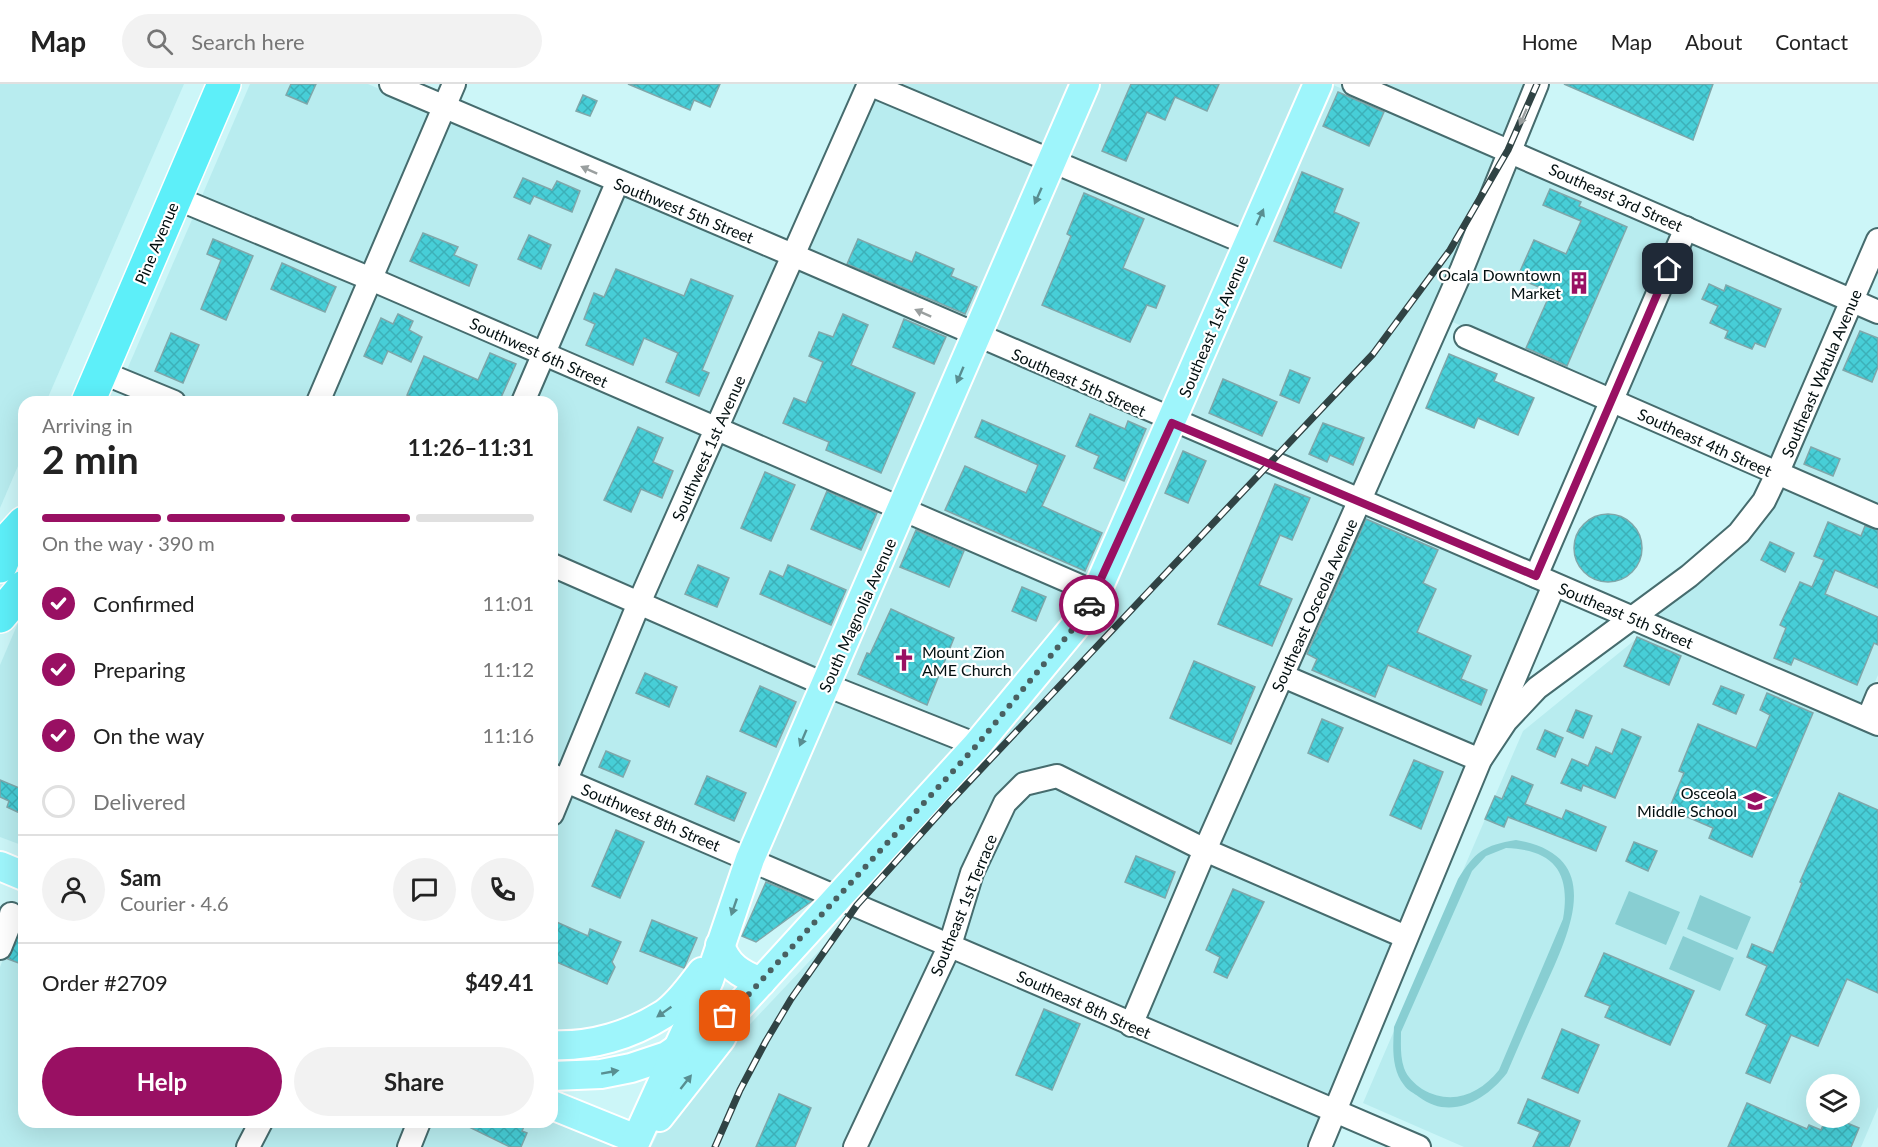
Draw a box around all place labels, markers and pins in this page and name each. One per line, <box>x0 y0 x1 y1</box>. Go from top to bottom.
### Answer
pin <box>1642 243 1693 294</box>
place label: Ocala Downtown Market <box>1438 265 1561 302</box>
building icon: Ocala Downtown Market <box>1566 270 1592 296</box>
place label: Mount Zion AME Church <box>922 642 1012 679</box>
church icon: Mount Zion AME Church <box>891 647 917 673</box>
place label: Osceola Middle School <box>1637 783 1737 820</box>
school or university icon: Osceola Middle School <box>1742 788 1768 814</box>
pin <box>699 990 750 1041</box>

